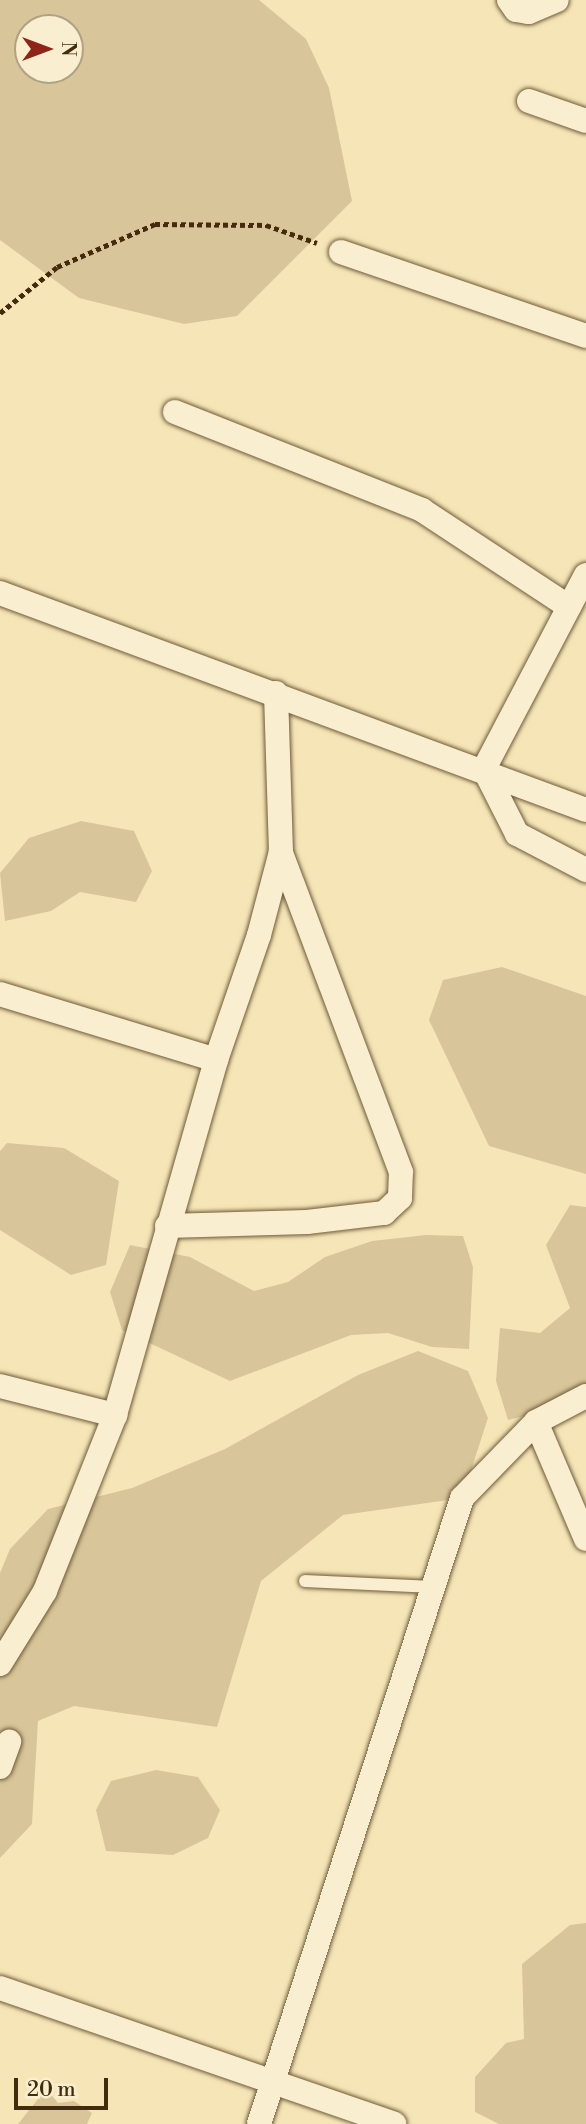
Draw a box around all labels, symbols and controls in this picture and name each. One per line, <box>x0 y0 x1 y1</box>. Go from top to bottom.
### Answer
north arrow <box>14 14 84 84</box>
text: N <box>56 41 80 57</box>
scale bar <box>18 2064 112 2108</box>
text: 20 m <box>27 2077 76 2103</box>

